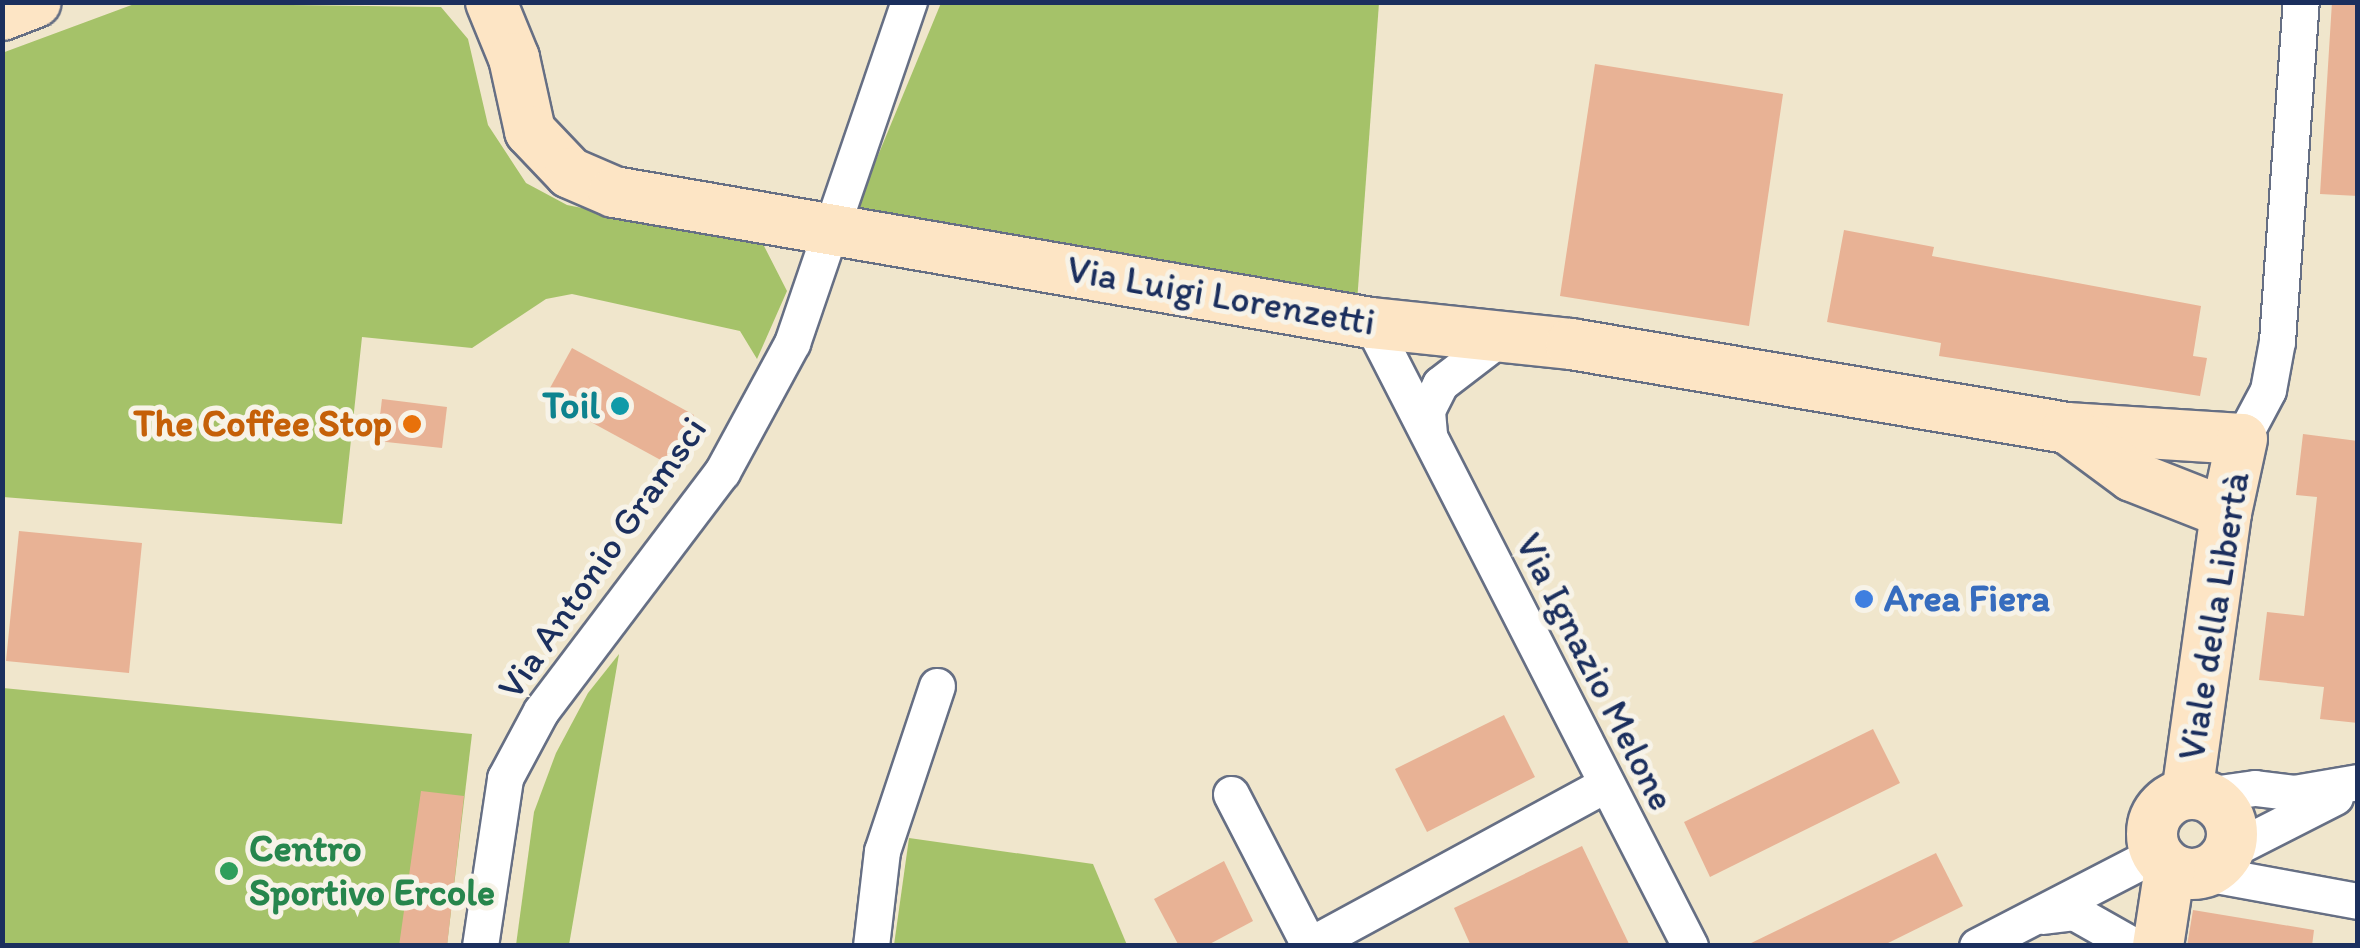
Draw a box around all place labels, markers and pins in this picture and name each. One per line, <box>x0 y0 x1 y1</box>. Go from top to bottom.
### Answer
place label: Toil <box>543 383 600 429</box>
marker: Toil <box>609 395 631 417</box>
place label: The Coffee Stop <box>133 401 392 447</box>
marker: The Coffee Stop <box>401 413 423 435</box>
place label: Area Fiera <box>1884 576 2051 622</box>
marker: Area Fiera <box>1853 588 1875 610</box>
place label: Centro Sportivo Ercole <box>249 826 495 916</box>
marker: Centro Sportivo Ercole <box>218 860 240 882</box>

